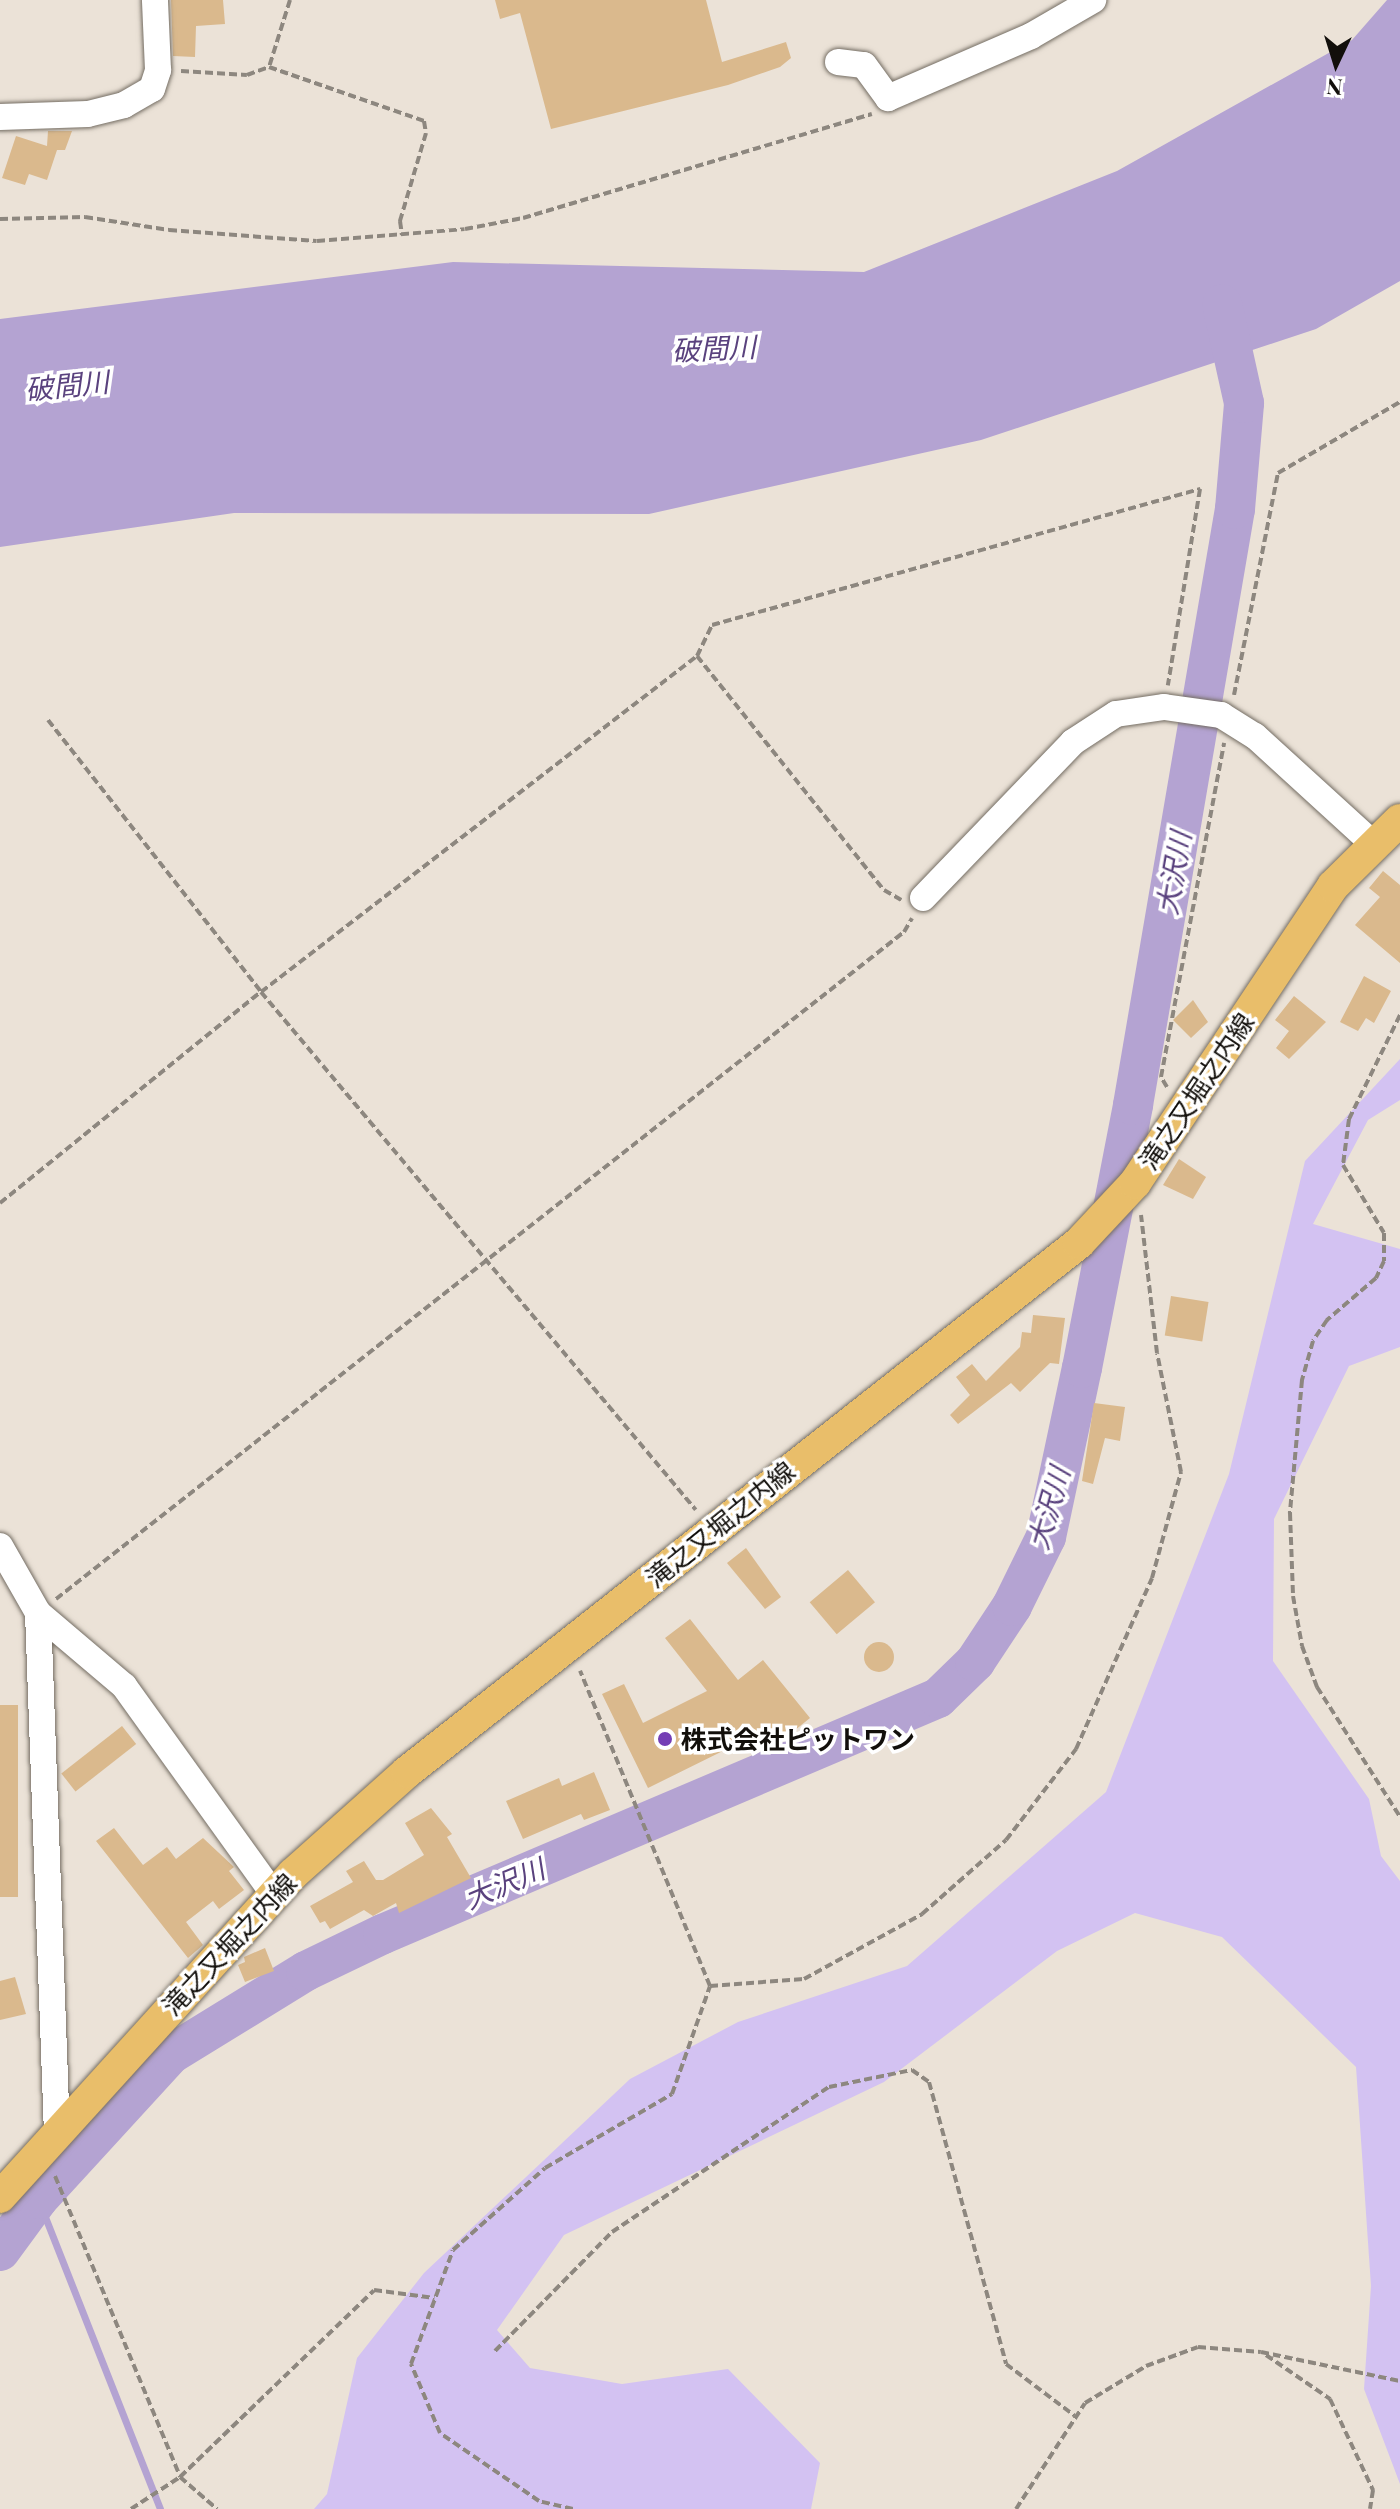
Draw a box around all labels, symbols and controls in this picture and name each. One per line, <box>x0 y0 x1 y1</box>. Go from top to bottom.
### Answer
north arrow <box>1296 24 1376 104</box>
text: N <box>1325 72 1343 103</box>
water label: 破間川 <box>671 329 757 367</box>
water label: 破間川 <box>23 364 111 406</box>
water label: 大沢川 <box>1149 829 1197 917</box>
street label: 滝之又堀之内線 <box>1132 1007 1260 1175</box>
street label: 滝之又堀之内線 <box>639 1455 801 1593</box>
water label: 大沢川 <box>1020 1463 1076 1553</box>
place label: 株式会社ピットワン <box>681 1723 915 1755</box>
marker: 株式会社ピットワン <box>656 1730 674 1748</box>
water label: 大沢川 <box>459 1851 549 1915</box>
street label: 滝之又堀之内線 <box>156 1867 302 2021</box>

